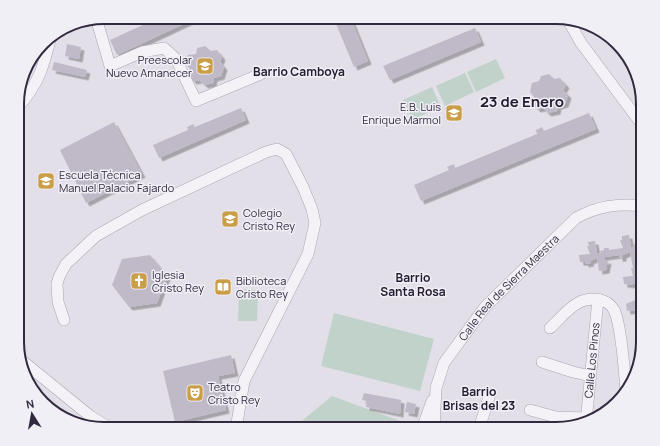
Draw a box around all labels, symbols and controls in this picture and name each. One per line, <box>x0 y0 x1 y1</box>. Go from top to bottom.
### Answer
place label: Preescolar Nuevo Amanecer <box>106 52 192 80</box>
school or university icon: Preescolar Nuevo Amanecer <box>195 56 215 76</box>
district label: Barrio Camboya <box>253 63 345 80</box>
district label: 23 de Enero <box>480 91 564 112</box>
place label: E.B. Luis Enrique Marmol <box>362 99 441 127</box>
school or university icon: E.B. Luis Enrique Marmol <box>444 103 464 123</box>
place label: Escuela Técnica Manuel Palacio Fajardo <box>59 167 175 195</box>
school or university icon: Escuela Técnica Manuel Palacio Fajardo <box>36 171 56 191</box>
place label: Colegio Cristo Rey <box>243 205 295 233</box>
school or university icon: Colegio Cristo Rey <box>220 209 240 229</box>
street label: Calle Real de Sierra Maestra <box>455 231 562 344</box>
place label: Iglesia Cristo Rey <box>152 267 204 295</box>
district label: Barrio Santa Rosa <box>380 269 446 300</box>
church icon: Iglesia Cristo Rey <box>129 271 149 291</box>
place label: Biblioteca Cristo Rey <box>236 273 288 301</box>
library icon: Biblioteca Cristo Rey <box>213 277 233 297</box>
street label: Calle Los Pinos <box>580 322 603 399</box>
place label: Teatro Cristo Rey <box>208 379 260 407</box>
theatre icon: Teatro Cristo Rey <box>185 383 205 403</box>
district label: Barrio Brisas del 23 <box>443 383 515 414</box>
north arrow <box>12 394 52 434</box>
text: N <box>25 396 35 412</box>

